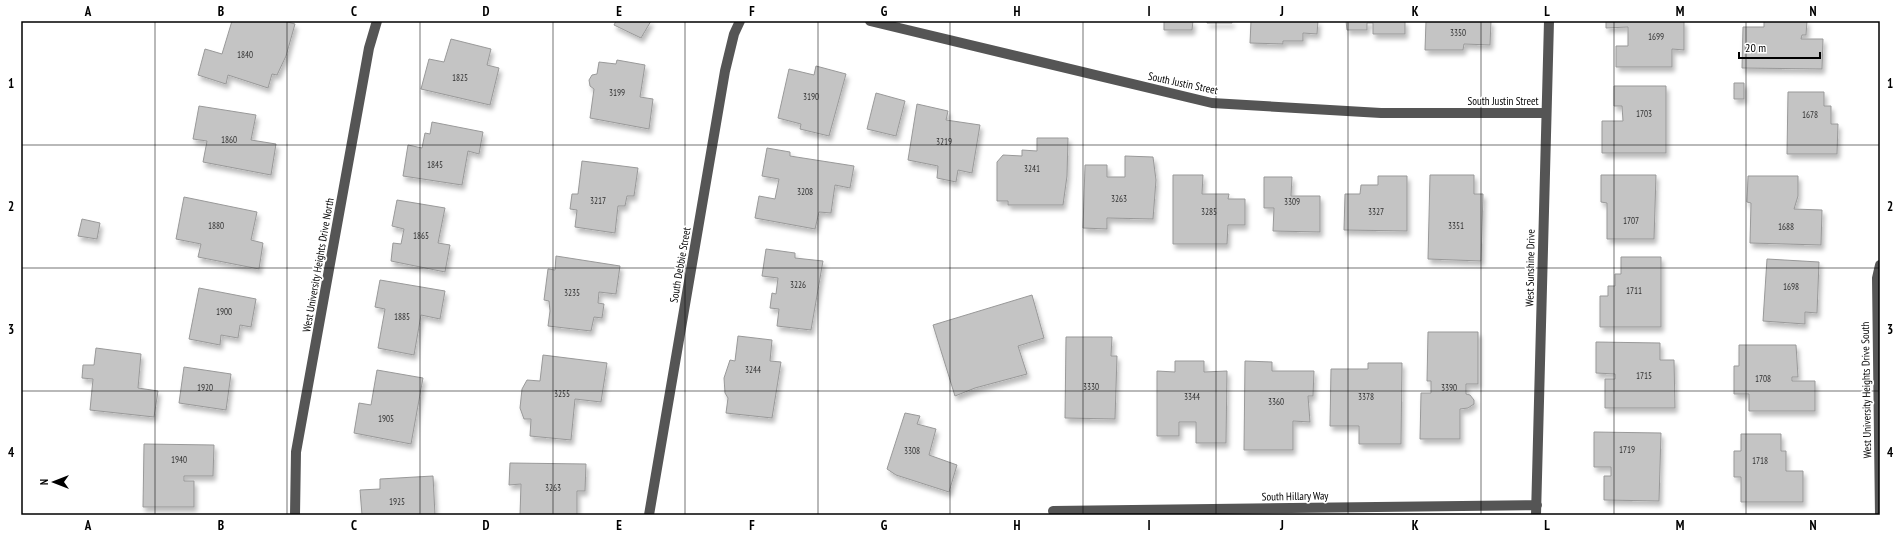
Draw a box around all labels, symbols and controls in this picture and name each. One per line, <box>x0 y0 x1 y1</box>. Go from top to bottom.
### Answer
text: A <box>84 3 92 20</box>
text: B <box>218 3 224 20</box>
text: C <box>351 3 357 20</box>
text: D <box>483 3 490 20</box>
text: E <box>616 3 622 20</box>
text: F <box>749 3 755 20</box>
text: G <box>881 3 888 20</box>
text: H <box>1014 3 1021 20</box>
text: I <box>1147 3 1151 20</box>
text: J <box>1279 3 1284 20</box>
text: K <box>1412 3 1419 20</box>
text: L <box>1544 3 1550 20</box>
text: M <box>1676 3 1685 20</box>
text: N <box>1809 3 1817 20</box>
house number: 3350 <box>1450 27 1466 38</box>
house number: 1699 <box>1648 31 1664 42</box>
scale bar <box>1739 34 1820 60</box>
text: 20 m <box>1745 40 1766 55</box>
house number: 1840 <box>237 49 253 60</box>
street label: South Justin Street <box>1147 69 1219 97</box>
house number: 1825 <box>452 72 468 83</box>
text: 1 <box>8 75 14 92</box>
text: 1 <box>1887 75 1893 92</box>
house number: 3199 <box>609 87 625 98</box>
house number: 3190 <box>803 91 819 102</box>
street label: South Justin Street <box>1468 94 1538 108</box>
house number: 1703 <box>1636 108 1652 119</box>
house number: 1678 <box>1802 109 1818 120</box>
house number: 1860 <box>221 134 237 145</box>
house number: 3219 <box>936 136 952 147</box>
house number: 1845 <box>427 159 443 170</box>
house number: 3241 <box>1024 163 1040 174</box>
house number: 3208 <box>797 186 813 197</box>
house number: 3263 <box>1111 193 1127 204</box>
house number: 3217 <box>590 195 606 206</box>
house number: 3309 <box>1284 196 1300 207</box>
street label: West University Heights Drive North <box>299 197 337 333</box>
text: 2 <box>8 198 14 215</box>
text: 2 <box>1887 198 1893 215</box>
house number: 3285 <box>1201 206 1217 217</box>
house number: 3327 <box>1368 206 1384 217</box>
house number: 1707 <box>1623 215 1639 226</box>
house number: 1880 <box>208 220 224 231</box>
house number: 3351 <box>1448 220 1464 231</box>
house number: 1688 <box>1778 221 1794 232</box>
street label: South Debbie Street <box>666 226 694 304</box>
street label: West Sunshine Drive <box>1522 229 1538 307</box>
house number: 1865 <box>413 230 429 241</box>
house number: 3226 <box>790 279 806 290</box>
house number: 1698 <box>1783 281 1799 292</box>
house number: 1711 <box>1626 285 1642 296</box>
house number: 3235 <box>564 287 580 298</box>
house number: 1900 <box>216 306 232 317</box>
house number: 1885 <box>394 311 410 322</box>
text: 3 <box>8 321 14 338</box>
street label: West University Heights Drive South <box>1858 321 1874 458</box>
text: 3 <box>1887 321 1893 338</box>
house number: 3244 <box>745 364 761 375</box>
house number: 1715 <box>1636 370 1652 381</box>
house number: 1708 <box>1755 373 1771 384</box>
house number: 3330 <box>1083 381 1099 392</box>
house number: 1920 <box>197 382 213 393</box>
house number: 3390 <box>1441 382 1457 393</box>
house number: 3255 <box>554 388 570 399</box>
house number: 3344 <box>1184 391 1200 402</box>
house number: 3378 <box>1358 391 1374 402</box>
house number: 3360 <box>1268 396 1284 407</box>
house number: 1905 <box>378 413 394 424</box>
text: 4 <box>8 444 15 461</box>
house number: 1719 <box>1619 444 1635 455</box>
text: 4 <box>1887 444 1894 461</box>
house number: 3308 <box>904 445 920 456</box>
house number: 1940 <box>171 454 187 465</box>
house number: 1718 <box>1752 455 1768 466</box>
north arrow <box>34 462 74 502</box>
text: N <box>37 479 51 485</box>
house number: 3263 <box>545 482 561 493</box>
street label: South Hillary Way <box>1261 488 1329 504</box>
house number: 1925 <box>389 496 405 507</box>
text: A <box>84 517 92 534</box>
text: B <box>218 517 224 534</box>
text: C <box>351 517 357 534</box>
text: D <box>483 517 490 534</box>
text: E <box>616 517 622 534</box>
text: F <box>749 517 755 534</box>
text: G <box>881 517 888 534</box>
text: H <box>1014 517 1021 534</box>
text: I <box>1147 517 1151 534</box>
text: J <box>1279 517 1284 534</box>
text: K <box>1412 517 1419 534</box>
text: L <box>1544 517 1550 534</box>
text: M <box>1676 517 1685 534</box>
text: N <box>1809 517 1817 534</box>

